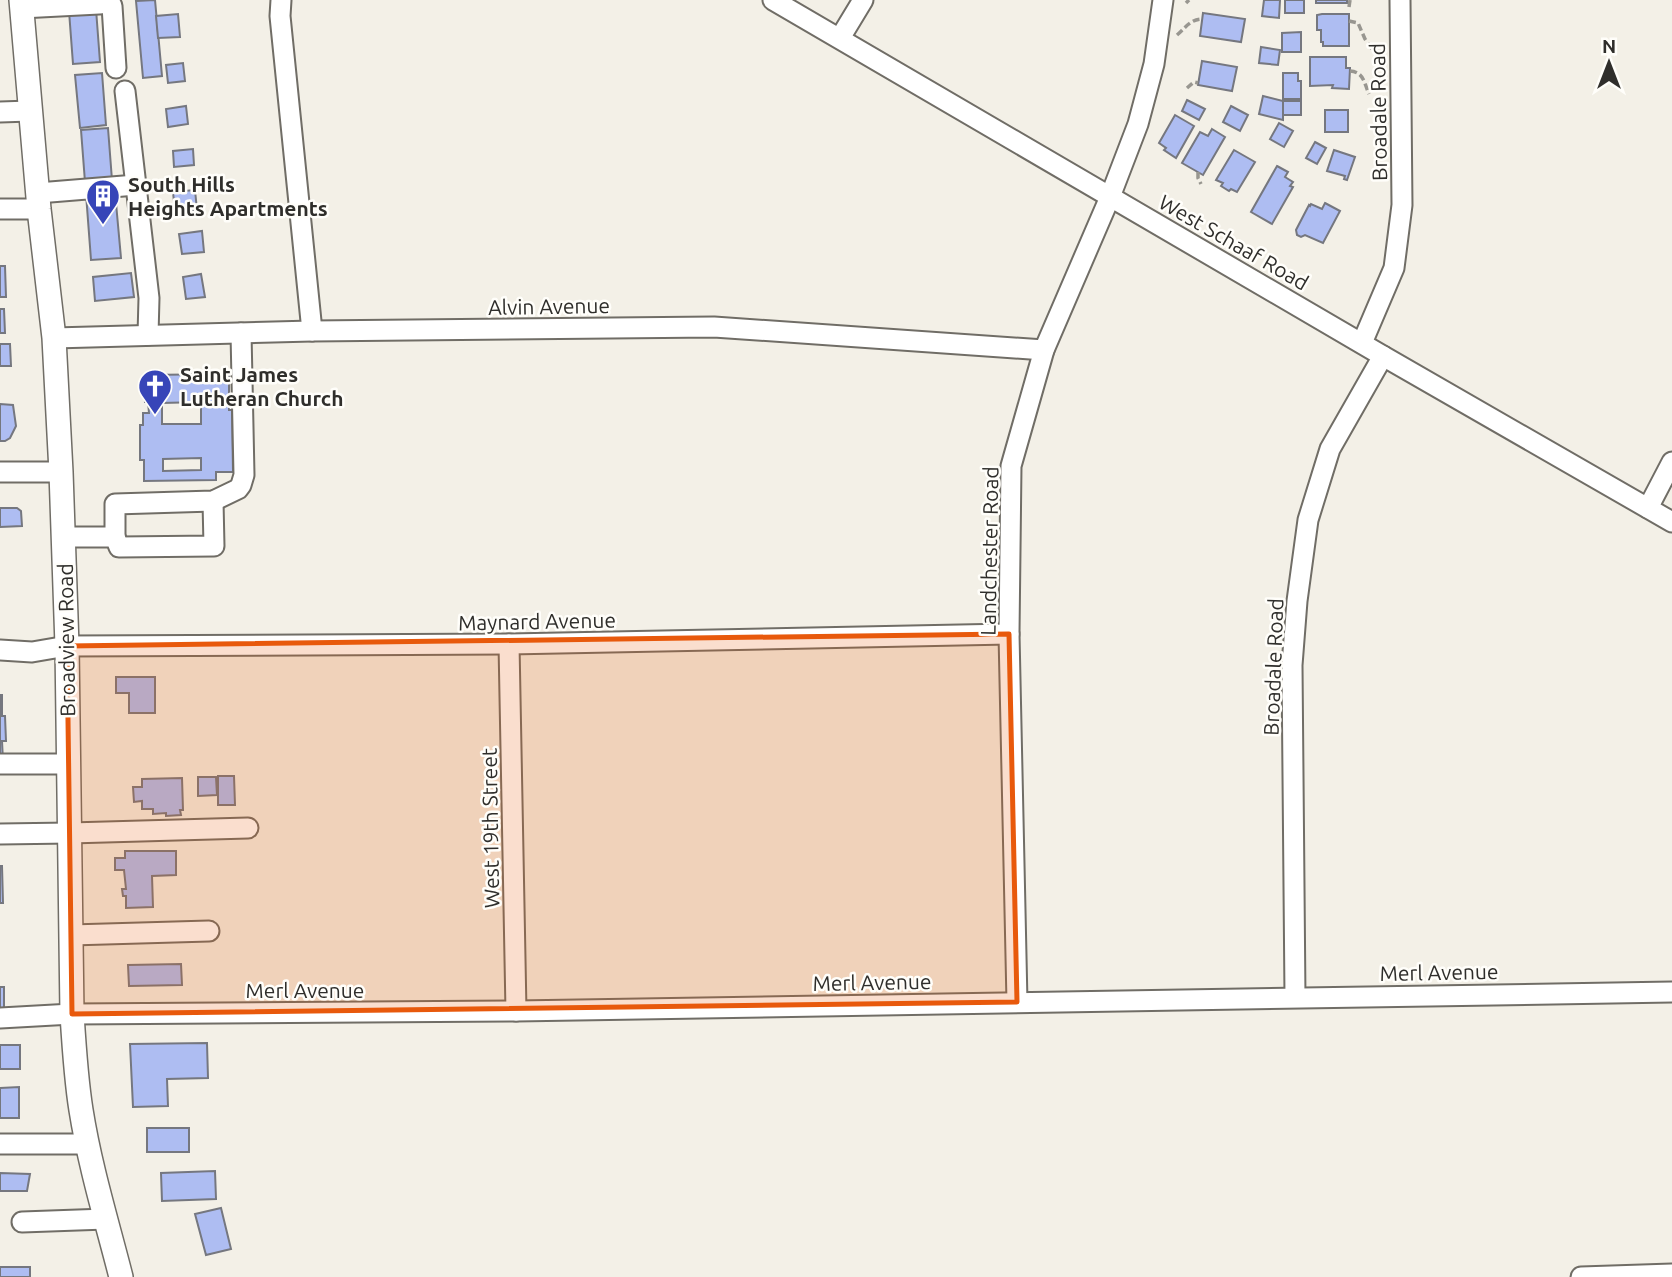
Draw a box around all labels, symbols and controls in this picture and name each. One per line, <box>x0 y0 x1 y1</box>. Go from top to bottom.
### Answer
north arrow <box>1574 28 1644 98</box>
text: N <box>1602 35 1616 57</box>
street label: Broadale Road <box>1365 43 1391 181</box>
place label: South Hills Heights Apartments <box>128 172 328 220</box>
building icon: South Hills Heights Apartments <box>84 177 122 226</box>
street label: West Schaaf Road <box>1155 189 1313 295</box>
street label: Alvin Avenue <box>488 293 610 319</box>
place label: Saint James Lutheran Church <box>180 362 343 410</box>
church icon: Saint James Lutheran Church <box>136 367 174 416</box>
street label: Landchester Road <box>976 466 1002 636</box>
street label: Broadview Road <box>53 563 79 717</box>
street label: Broadale Road <box>1259 598 1287 736</box>
street label: Maynard Avenue <box>458 608 616 634</box>
street label: West 19th Street <box>477 748 503 908</box>
street label: Merl Avenue <box>1379 959 1499 985</box>
street label: Merl Avenue <box>812 969 932 995</box>
street label: Merl Avenue <box>246 978 364 1002</box>

